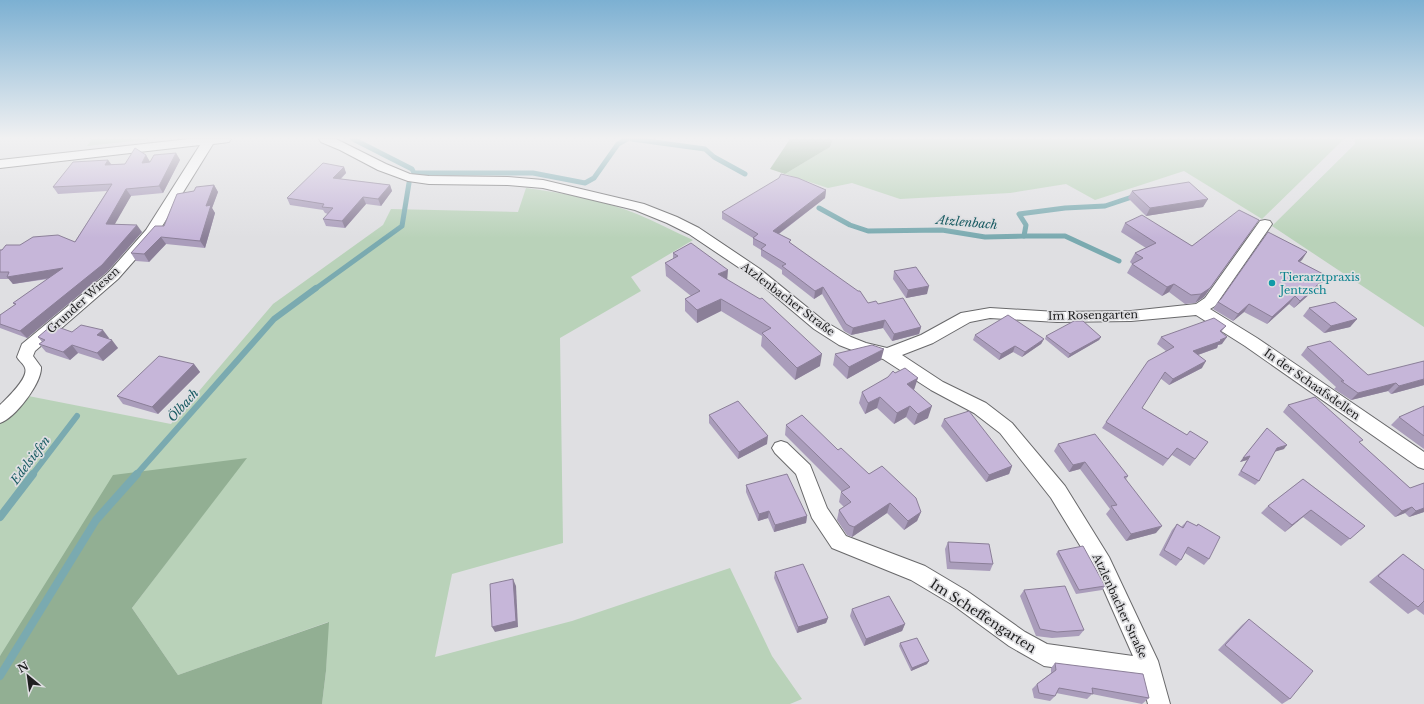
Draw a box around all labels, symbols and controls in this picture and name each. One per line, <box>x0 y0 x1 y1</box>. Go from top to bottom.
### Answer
water label: Atzlenbach <box>934 212 998 232</box>
street label: Atzlenbacher Straße <box>738 259 838 339</box>
street label: Grunder Wiesen <box>44 263 123 336</box>
place label: Tierarztpraxis Jentzsch <box>1278 270 1360 297</box>
marker: Tierarztpraxis Jentzsch <box>1267 278 1277 288</box>
street label: Im Rosengarten <box>1048 307 1139 323</box>
street label: In der Schaafsdellen <box>1261 346 1363 423</box>
water label: Ölbach <box>163 384 202 424</box>
water label: Edelsiefen <box>6 433 53 488</box>
street label: Atzlenbacher Straße <box>1089 551 1150 660</box>
street label: Im Scheffengarten <box>927 575 1039 657</box>
north arrow <box>8 656 48 696</box>
text: N <box>15 658 32 676</box>

